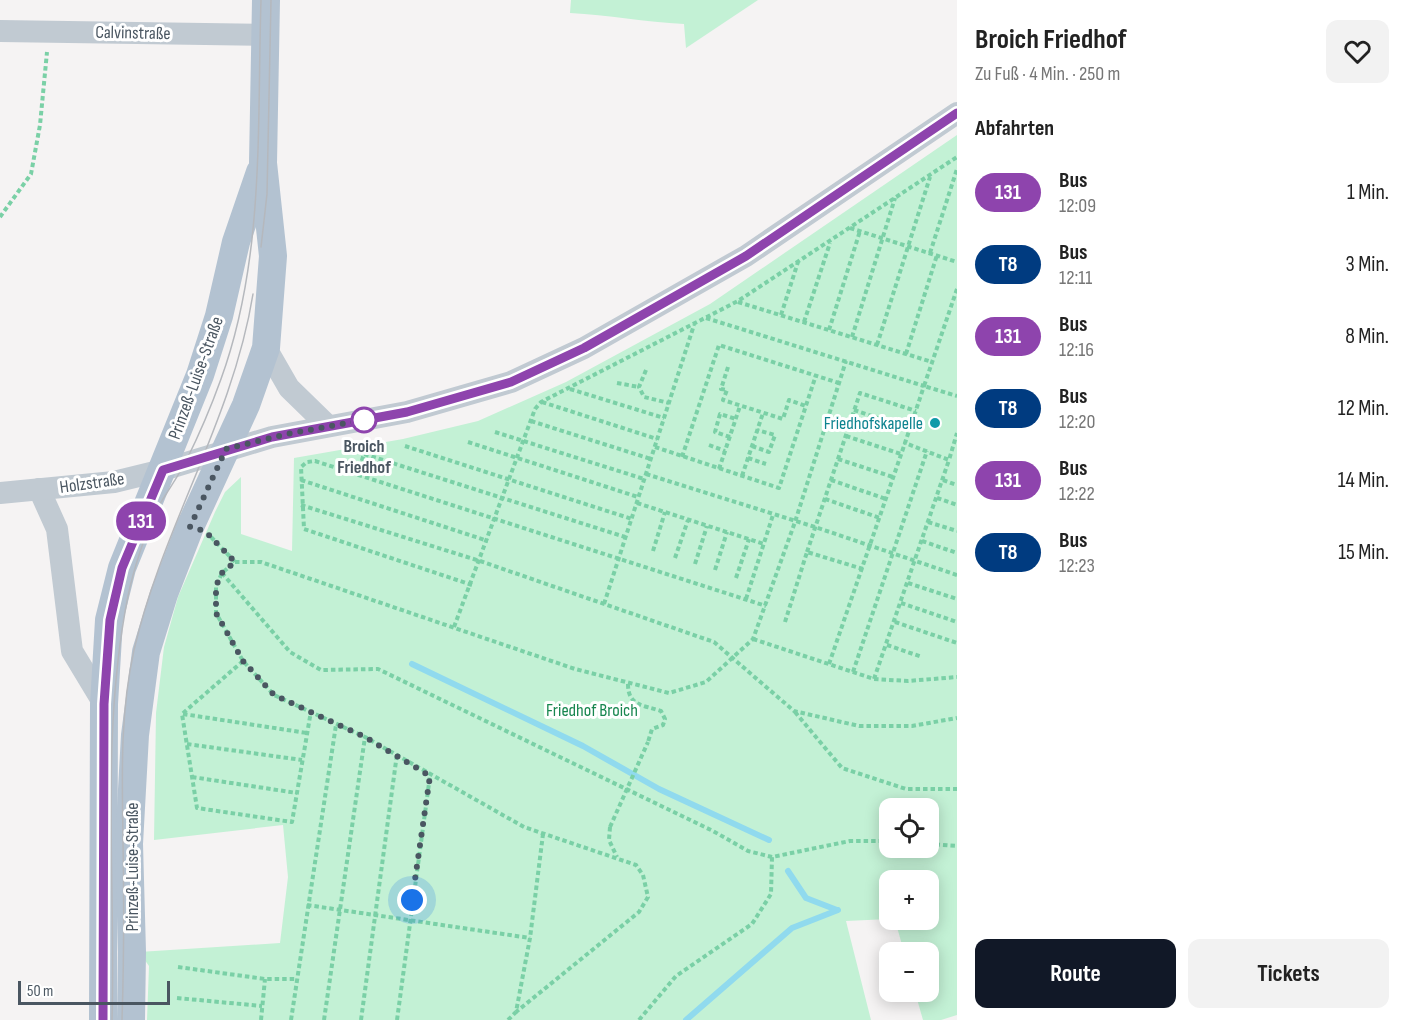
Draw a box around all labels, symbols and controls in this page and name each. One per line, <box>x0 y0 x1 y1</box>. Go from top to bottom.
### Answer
button: heart <box>1326 20 1389 83</box>
street label: Calvinstraße <box>95 22 171 44</box>
text: Broich Friedhof <box>975 23 1127 56</box>
text: Zu Fuß · 4 Min. · 250 m <box>975 62 1120 86</box>
text: Abfahrten <box>975 115 1054 142</box>
text: Bus <box>1059 167 1088 194</box>
text: 1 Min. <box>1347 179 1389 206</box>
text: 131 <box>995 180 1021 205</box>
text: 12:09 <box>1059 194 1096 218</box>
text: Bus <box>1059 239 1088 266</box>
text: 3 Min. <box>1346 251 1389 278</box>
text: T8 <box>998 252 1018 277</box>
text: 12:11 <box>1059 266 1092 290</box>
text: Bus <box>1059 311 1088 338</box>
street label: Prinzeß-Luise-Straße <box>164 314 228 442</box>
text: 8 Min. <box>1345 323 1389 350</box>
text: 131 <box>995 324 1021 349</box>
text: 12:16 <box>1059 338 1094 362</box>
text: Bus <box>1059 383 1088 410</box>
text: 12 Min. <box>1338 395 1389 422</box>
text: T8 <box>998 396 1018 421</box>
marker: Broich Friedhof <box>351 407 377 433</box>
text: 12:20 <box>1059 410 1095 434</box>
place label: Friedhofskapelle <box>824 413 923 434</box>
marker: Friedhofskapelle <box>928 416 942 430</box>
place label: Broich Friedhof <box>337 436 391 478</box>
text: Bus <box>1059 455 1088 482</box>
text: 14 Min. <box>1338 467 1389 494</box>
street label: Holzstraße <box>58 468 126 498</box>
text: 131 <box>995 468 1021 493</box>
text: 12:22 <box>1059 482 1095 506</box>
line badge: 131 <box>106 502 176 540</box>
text: 131 <box>128 509 154 534</box>
text: Bus <box>1059 527 1088 554</box>
text: 15 Min. <box>1338 539 1389 566</box>
text: T8 <box>998 540 1018 565</box>
text: 12:23 <box>1059 554 1095 578</box>
park label: Friedhof Broich <box>546 700 638 721</box>
map controls <box>879 798 939 1002</box>
button: locate <box>879 798 939 858</box>
street label: Prinzeß-Luise-Straße <box>122 803 143 931</box>
button: + <box>879 870 939 930</box>
your location <box>397 885 427 915</box>
button: Route <box>975 939 1176 1008</box>
button: Tickets <box>1188 939 1389 1008</box>
button: − <box>879 942 939 1002</box>
scale bar <box>18 978 170 1006</box>
text: 50 m <box>27 982 53 1001</box>

